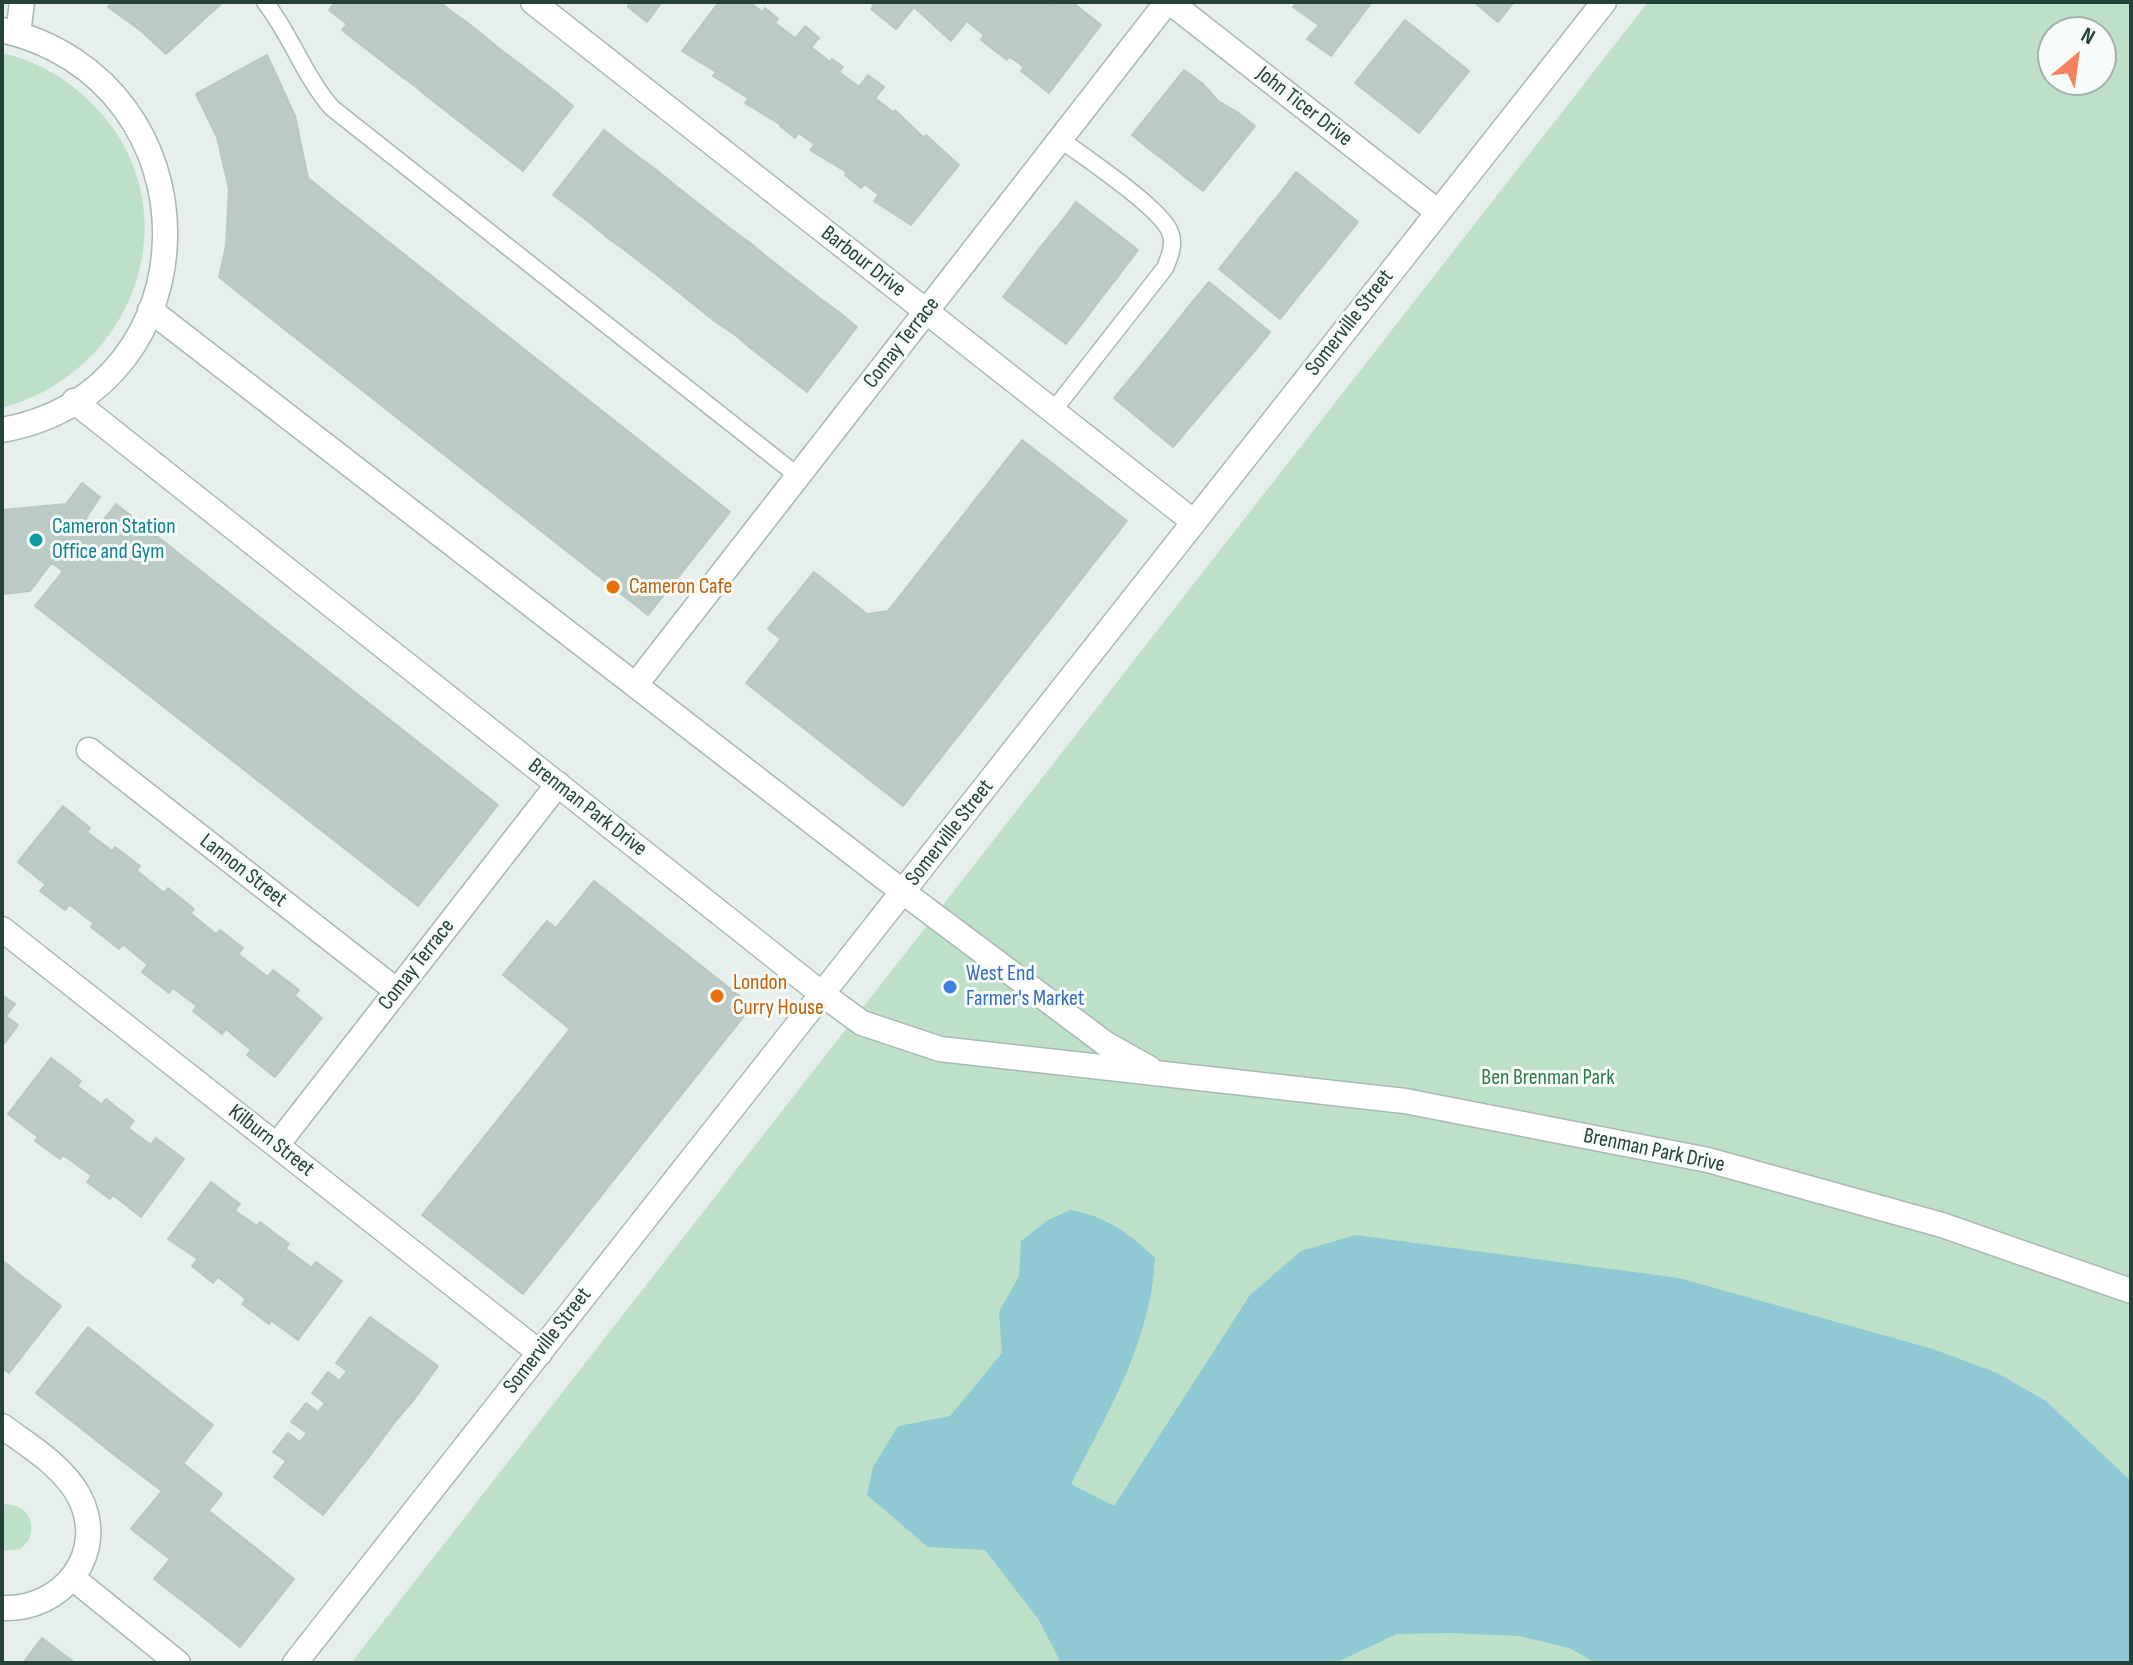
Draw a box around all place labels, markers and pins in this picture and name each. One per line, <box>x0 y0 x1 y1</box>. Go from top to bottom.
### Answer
place label: Cameron Station Office and Gym <box>52 514 176 566</box>
marker: Cameron Station Office and Gym <box>27 531 45 549</box>
place label: Cameron Cafe <box>629 574 732 600</box>
marker: Cameron Cafe <box>604 578 622 596</box>
place label: West End Farmer's Market <box>966 961 1084 1012</box>
place label: London Curry House <box>733 970 824 1022</box>
marker: West End Farmer's Market <box>941 978 959 996</box>
marker: London Curry House <box>708 987 726 1005</box>

